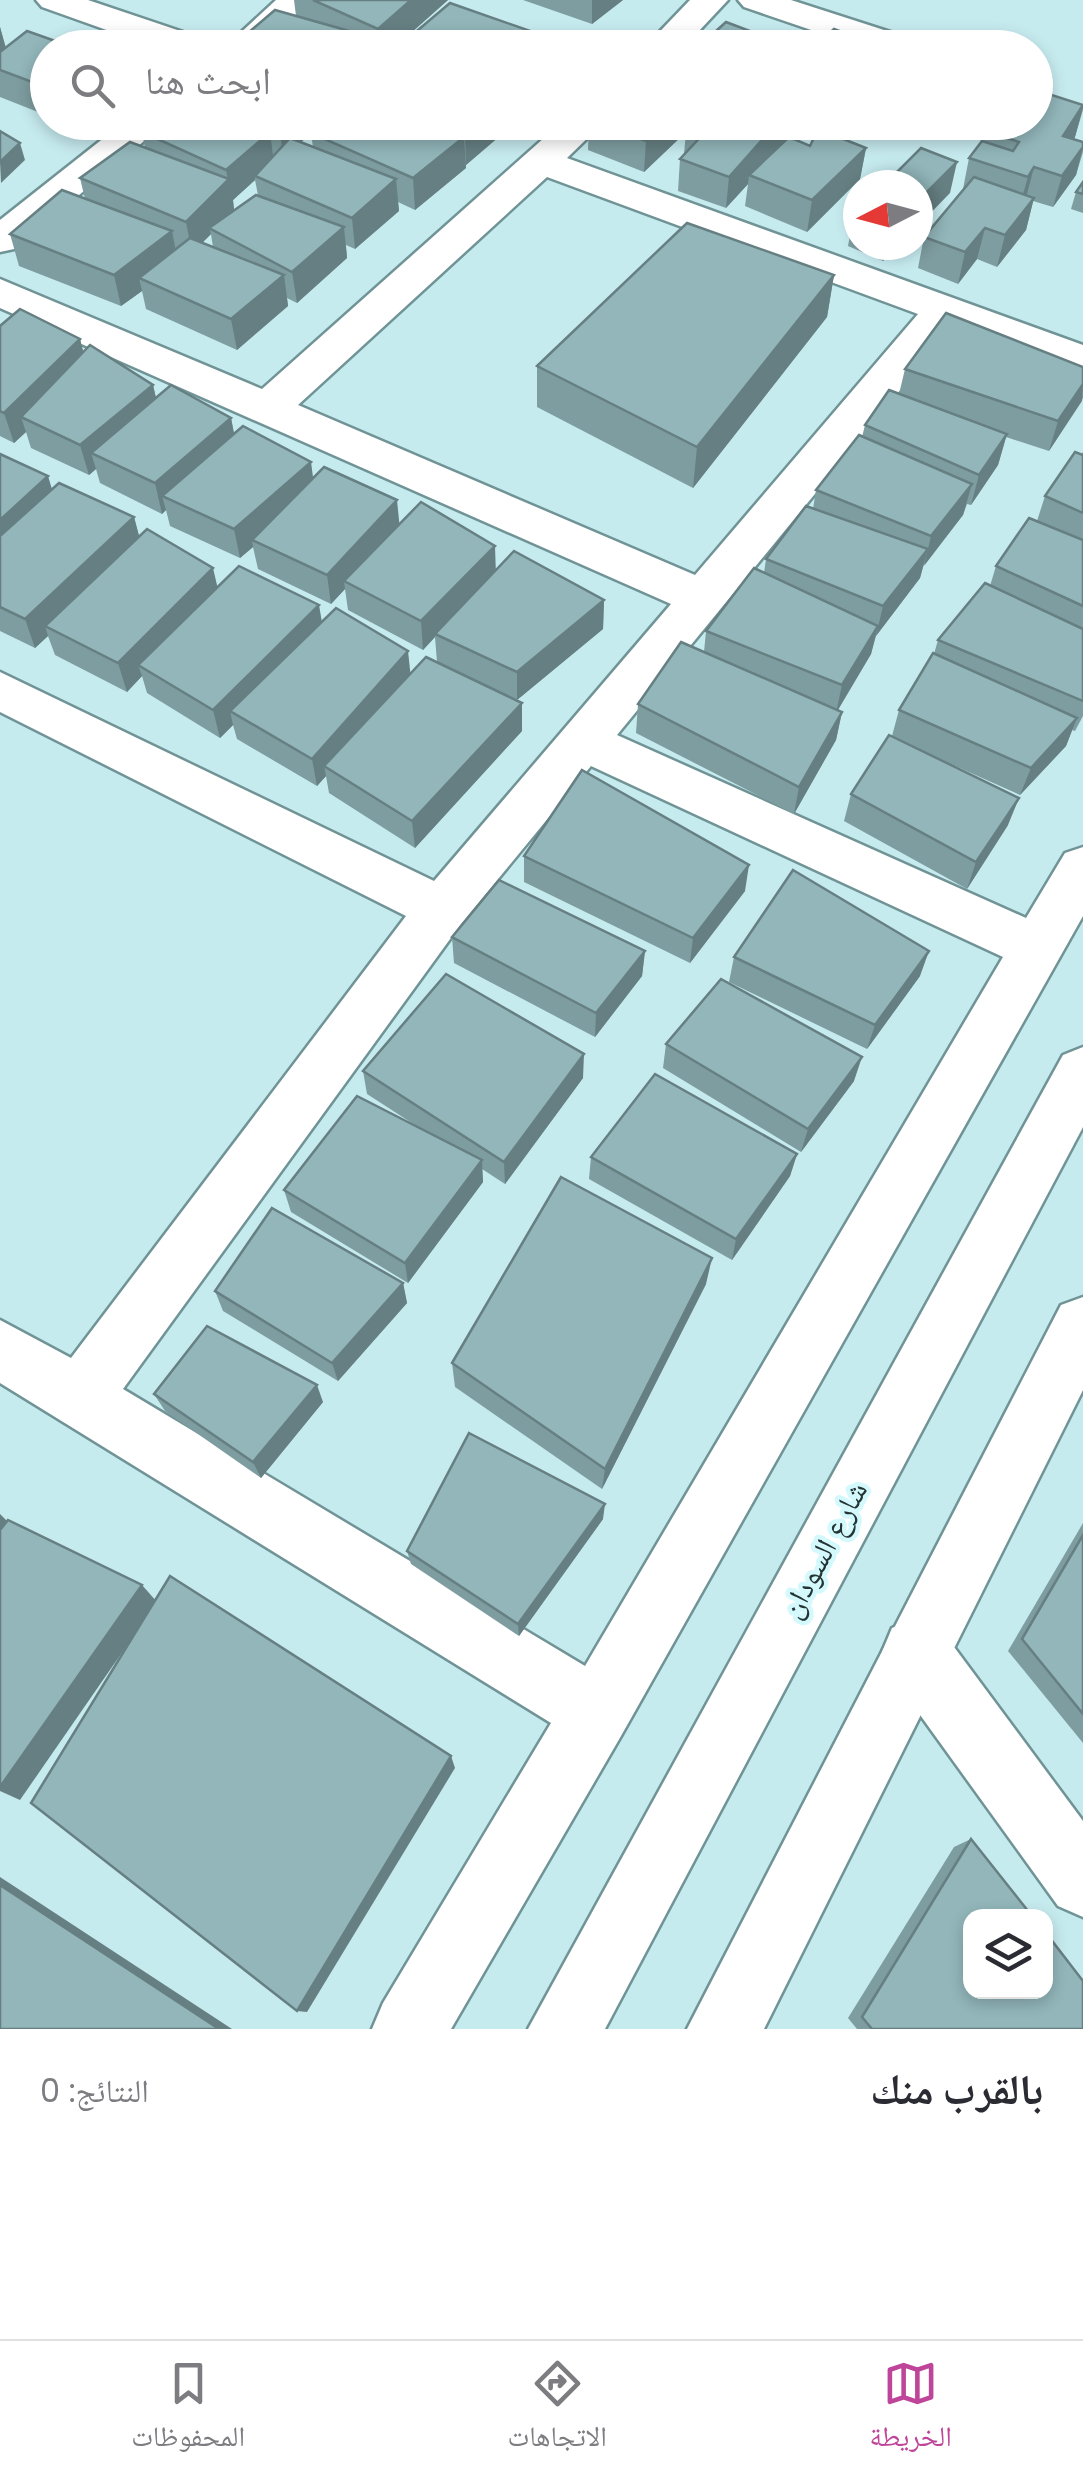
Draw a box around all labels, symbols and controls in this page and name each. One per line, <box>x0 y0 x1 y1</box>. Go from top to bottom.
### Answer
search box <box>30 30 1053 140</box>
text: ابحث هنا <box>145 54 271 107</box>
icon: search <box>65 58 120 113</box>
north arrow <box>843 170 933 260</box>
street label: شارع السودان <box>769 1474 878 1626</box>
map controls <box>963 1909 1053 1999</box>
button: layers <box>963 1909 1053 1999</box>
text: بالقرب منك <box>870 2060 1043 2119</box>
text: النتائج: 0 <box>40 2068 149 2113</box>
tab: المحفوظات <box>131 2356 245 2464</box>
tab: الاتجاهات <box>508 2356 607 2464</box>
tab: الخريطة <box>869 2356 952 2464</box>

